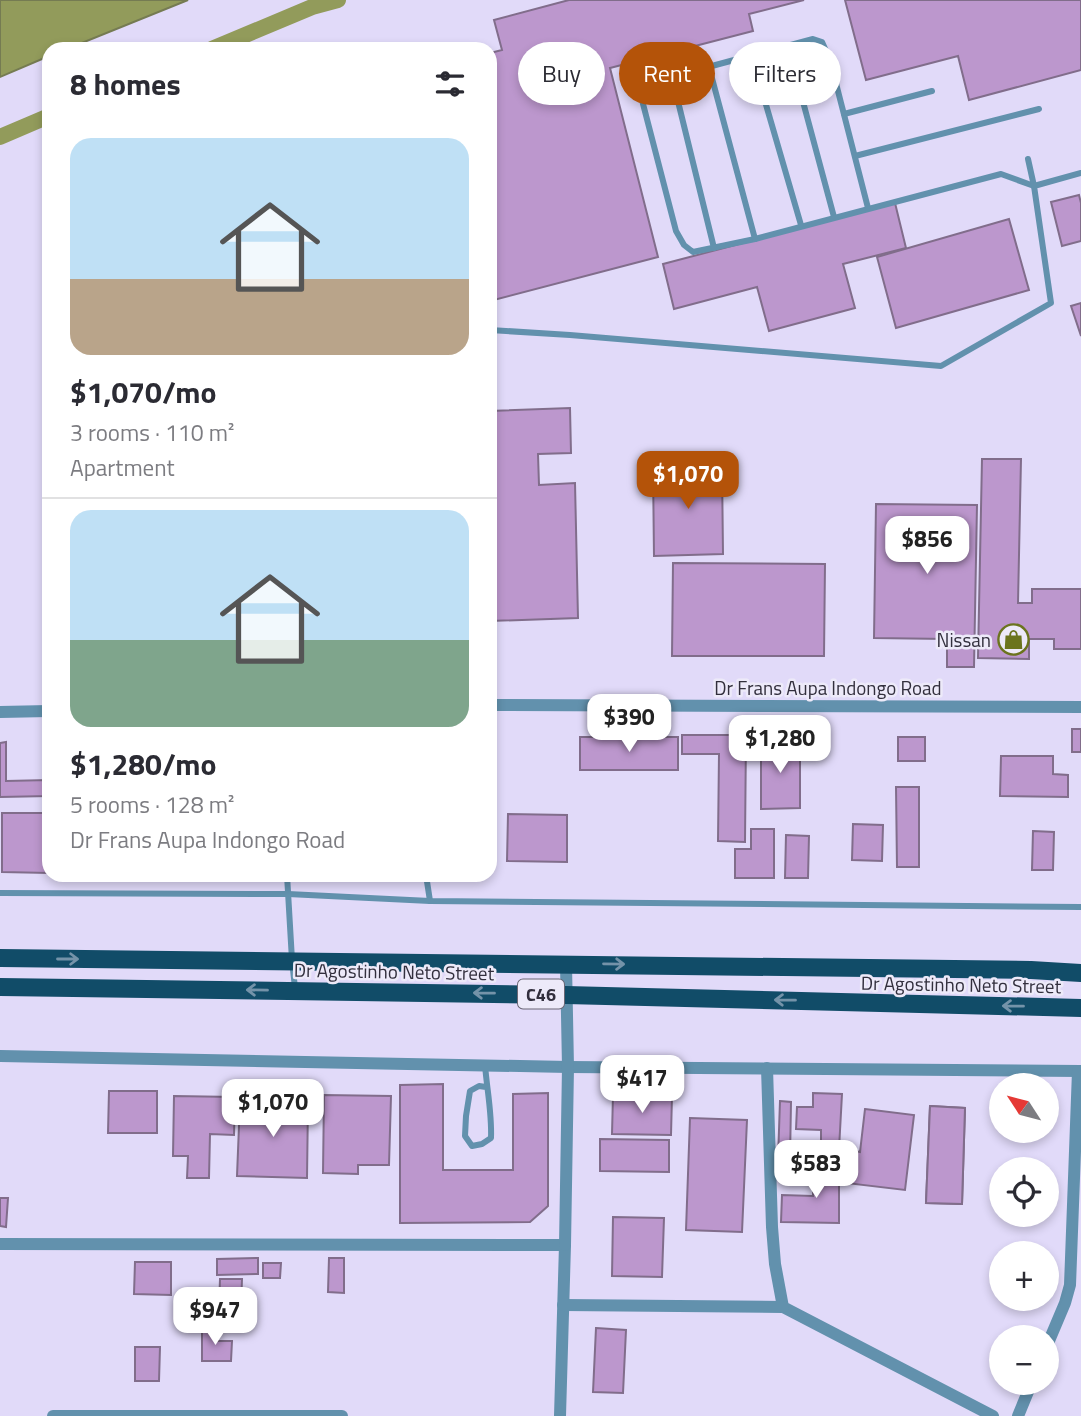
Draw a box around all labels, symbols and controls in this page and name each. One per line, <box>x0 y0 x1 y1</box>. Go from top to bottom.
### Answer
chip: Buy <box>518 42 605 105</box>
chip: Rent <box>619 42 715 105</box>
chip: Filters <box>729 42 841 105</box>
text: 8 homes <box>70 61 181 107</box>
icon: filters <box>431 65 469 103</box>
icon: home <box>207 184 333 310</box>
text: $1,070/mo <box>70 369 216 415</box>
text: 3 rooms · 110 m² <box>70 415 234 450</box>
text: Apartment <box>70 450 175 485</box>
pin: $1,070 <box>631 452 745 511</box>
text: $1,070 <box>653 456 723 491</box>
pin: $856 <box>886 516 968 576</box>
text: $856 <box>901 521 953 556</box>
icon: home <box>207 556 333 682</box>
shop icon: Nissan <box>997 622 1031 656</box>
place label: Nissan <box>937 625 991 654</box>
street label: Dr Frans Aupa Indongo Road <box>714 673 942 702</box>
pin: $390 <box>588 694 670 754</box>
text: $390 <box>603 699 655 734</box>
pin: $1,280 <box>723 716 837 775</box>
text: $1,280 <box>745 720 815 755</box>
text: $1,280/mo <box>70 741 216 787</box>
text: 5 rooms · 128 m² <box>70 787 234 822</box>
text: Dr Frans Aupa Indongo Road <box>70 822 345 857</box>
one-way arrow <box>56 952 79 966</box>
street label: Dr Agostinho Neto Street <box>294 955 495 987</box>
one-way arrow <box>602 957 625 971</box>
street label: Dr Agostinho Neto Street <box>861 968 1062 1000</box>
road number: C46 <box>518 979 564 1009</box>
one-way arrow <box>246 983 269 997</box>
one-way arrow <box>473 987 496 1000</box>
one-way arrow <box>774 993 797 1007</box>
one-way arrow <box>1002 999 1025 1013</box>
pin: $417 <box>601 1056 683 1115</box>
text: $417 <box>616 1060 668 1095</box>
north arrow <box>989 1073 1059 1143</box>
map controls <box>989 1073 1059 1395</box>
pin: $1,070 <box>216 1080 330 1139</box>
text: $1,070 <box>238 1084 308 1119</box>
pin: $583 <box>775 1140 857 1200</box>
text: $583 <box>790 1145 842 1180</box>
button: locate <box>989 1157 1059 1227</box>
button: + <box>989 1241 1059 1311</box>
pin: $947 <box>174 1288 256 1347</box>
text: $947 <box>189 1292 241 1327</box>
button: − <box>989 1325 1059 1395</box>

